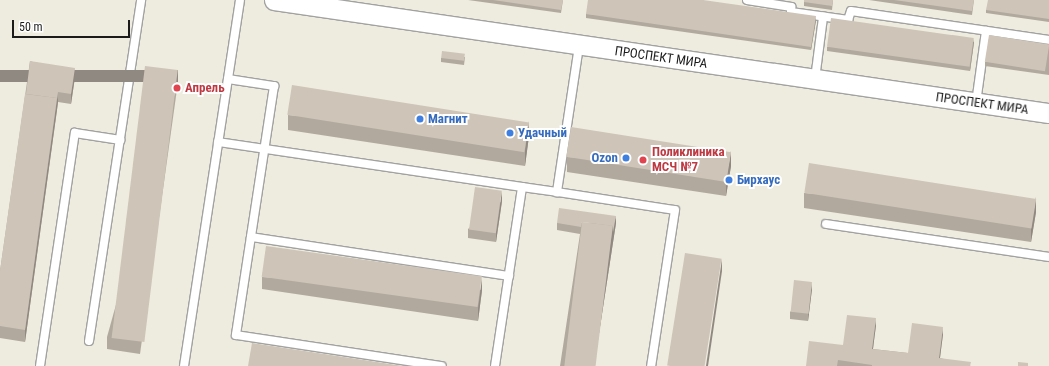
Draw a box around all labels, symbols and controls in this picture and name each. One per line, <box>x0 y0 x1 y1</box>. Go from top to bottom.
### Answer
scale bar <box>14 12 132 38</box>
text: 50 m <box>19 20 43 34</box>
street label: ПРОСПЕКТ МИРА <box>614 44 708 72</box>
place label: Апрель <box>185 80 225 96</box>
marker: Апрель <box>172 83 182 93</box>
street label: ПРОСПЕКТ МИРА <box>935 90 1029 118</box>
place label: Магнит <box>428 111 468 127</box>
marker: Магнит <box>415 114 425 124</box>
place label: Удачный <box>518 125 567 141</box>
marker: Удачный <box>505 128 515 138</box>
place label: Поликлиника МСЧ №7 <box>652 145 725 176</box>
place label: Ozon <box>592 150 618 166</box>
marker: Ozon <box>621 153 631 163</box>
marker: Поликлиника МСЧ №7 <box>637 154 649 166</box>
place label: Бирхаус <box>737 172 780 188</box>
marker: Бирхаус <box>724 175 734 185</box>

